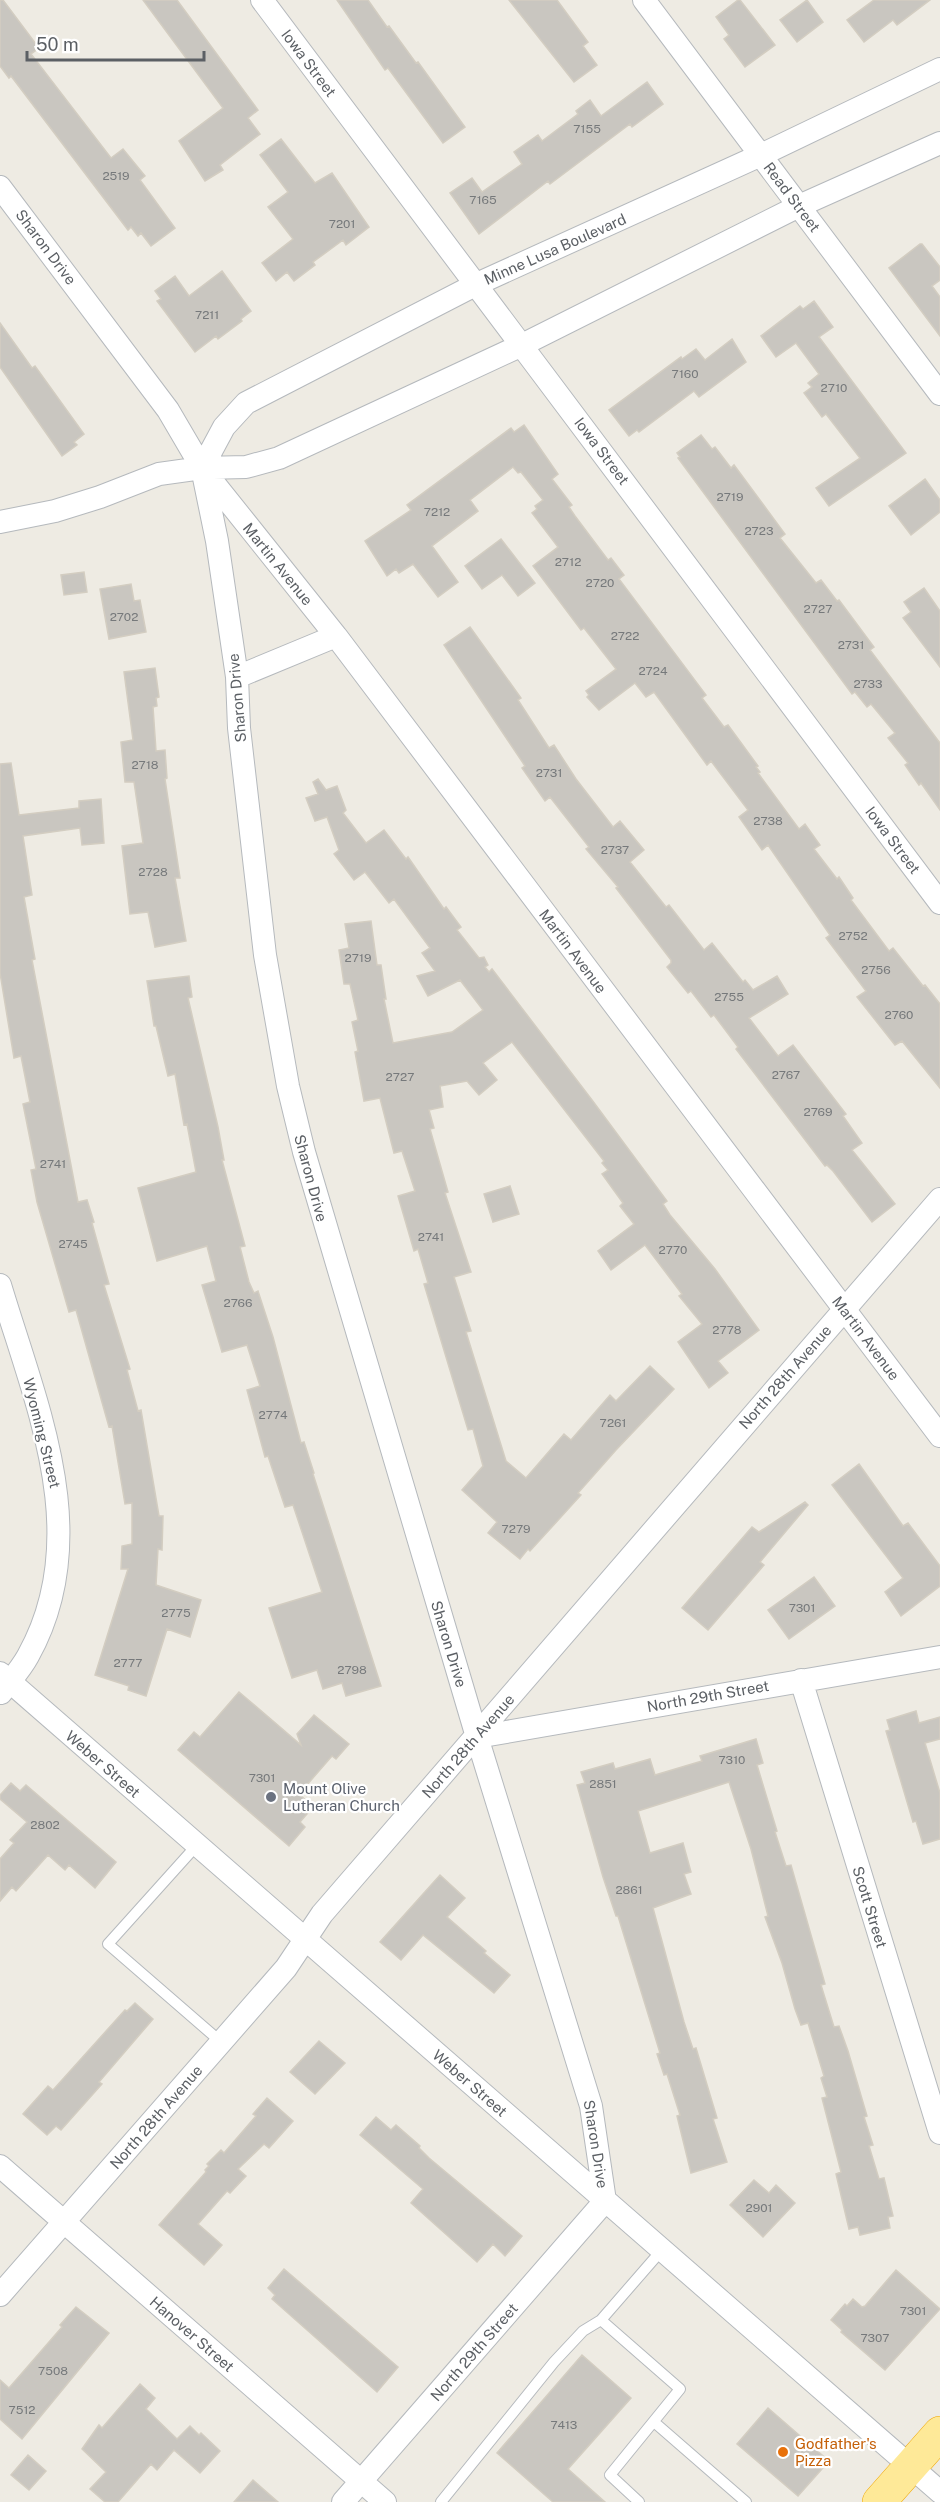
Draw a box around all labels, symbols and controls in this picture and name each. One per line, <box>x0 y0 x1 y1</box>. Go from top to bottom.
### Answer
scale bar <box>27 24 204 62</box>
street label: Iowa Street <box>278 26 340 100</box>
text: 50 m <box>36 34 79 55</box>
house number: 7155 <box>573 122 601 136</box>
street label: Read Street <box>760 159 824 235</box>
house number: 2519 <box>102 169 130 183</box>
house number: 7165 <box>469 193 497 207</box>
street label: Sharon Drive <box>12 206 80 288</box>
street label: Minne Lusa Boulevard <box>481 210 629 288</box>
house number: 7201 <box>329 217 355 231</box>
house number: 7211 <box>195 308 219 322</box>
house number: 7160 <box>671 367 699 381</box>
house number: 2710 <box>821 381 847 395</box>
street label: Iowa Street <box>571 414 633 488</box>
house number: 2719 <box>717 490 743 504</box>
house number: 7212 <box>424 505 450 519</box>
street label: Martin Avenue <box>240 520 316 608</box>
house number: 2723 <box>744 524 774 538</box>
house number: 2712 <box>555 555 581 569</box>
house number: 2720 <box>586 576 614 590</box>
house number: 2727 <box>804 602 832 616</box>
house number: 2702 <box>110 610 138 624</box>
house number: 2722 <box>611 629 639 643</box>
house number: 2731 <box>838 638 864 652</box>
street label: Sharon Drive <box>225 653 249 743</box>
house number: 2724 <box>638 664 668 678</box>
house number: 2733 <box>853 677 883 691</box>
house number: 2718 <box>131 758 159 772</box>
house number: 2731 <box>536 766 562 780</box>
street label: Iowa Street <box>862 803 924 877</box>
house number: 2738 <box>753 814 783 828</box>
house number: 2737 <box>601 843 629 857</box>
house number: 2728 <box>138 865 168 879</box>
street label: Martin Avenue <box>536 906 610 996</box>
house number: 2752 <box>838 929 868 943</box>
house number: 2719 <box>345 951 371 965</box>
house number: 2756 <box>861 963 891 977</box>
house number: 2755 <box>714 990 744 1004</box>
house number: 2760 <box>885 1008 913 1022</box>
house number: 2767 <box>772 1068 800 1082</box>
house number: 2727 <box>386 1070 414 1084</box>
house number: 2769 <box>803 1105 833 1119</box>
street label: Sharon Drive <box>291 1133 331 1223</box>
house number: 2741 <box>40 1157 66 1171</box>
house number: 2741 <box>418 1230 444 1244</box>
house number: 2745 <box>58 1237 88 1251</box>
house number: 2770 <box>659 1243 687 1257</box>
street label: Martin Avenue <box>829 1293 903 1383</box>
house number: 2766 <box>224 1296 252 1310</box>
street label: North 28th Avenue <box>735 1322 835 1432</box>
house number: 2778 <box>712 1323 742 1337</box>
street label: Wyoming Street <box>20 1376 64 1490</box>
house number: 2774 <box>259 1408 288 1422</box>
house number: 7261 <box>600 1416 626 1430</box>
house number: 7279 <box>502 1522 530 1536</box>
street label: Sharon Drive <box>428 1599 470 1689</box>
house number: 7301 <box>789 1601 815 1615</box>
house number: 2775 <box>161 1606 191 1620</box>
house number: 2777 <box>113 1656 143 1670</box>
house number: 2798 <box>337 1663 367 1677</box>
street label: North 29th Street <box>646 1677 771 1715</box>
street label: North 28th Avenue <box>418 1691 518 1801</box>
street label: Weber Street <box>62 1727 144 1801</box>
house number: 7310 <box>719 1753 745 1767</box>
house number: 7301 <box>249 1771 275 1785</box>
house number: 2851 <box>589 1777 617 1791</box>
place label: Mount Olive Lutheran Church <box>283 1780 400 1814</box>
marker: Mount Olive Lutheran Church <box>264 1790 278 1804</box>
house number: 2802 <box>30 1818 60 1832</box>
street label: Scott Street <box>849 1864 891 1950</box>
house number: 2861 <box>615 1883 643 1897</box>
street label: Weber Street <box>429 2046 511 2120</box>
street label: North 28th Avenue <box>106 2062 206 2172</box>
street label: Sharon Drive <box>581 2099 611 2189</box>
house number: 2901 <box>746 2201 772 2215</box>
street label: Hanover Street <box>146 2293 238 2375</box>
street label: North 29th Street <box>427 2300 521 2404</box>
house number: 7301 <box>900 2304 926 2318</box>
house number: 7307 <box>861 2331 889 2345</box>
house number: 7508 <box>38 2364 68 2378</box>
house number: 7512 <box>9 2403 35 2417</box>
house number: 7413 <box>551 2418 577 2432</box>
place label: Godfather's Pizza <box>795 2435 876 2469</box>
marker: Godfather's Pizza <box>776 2445 790 2459</box>

